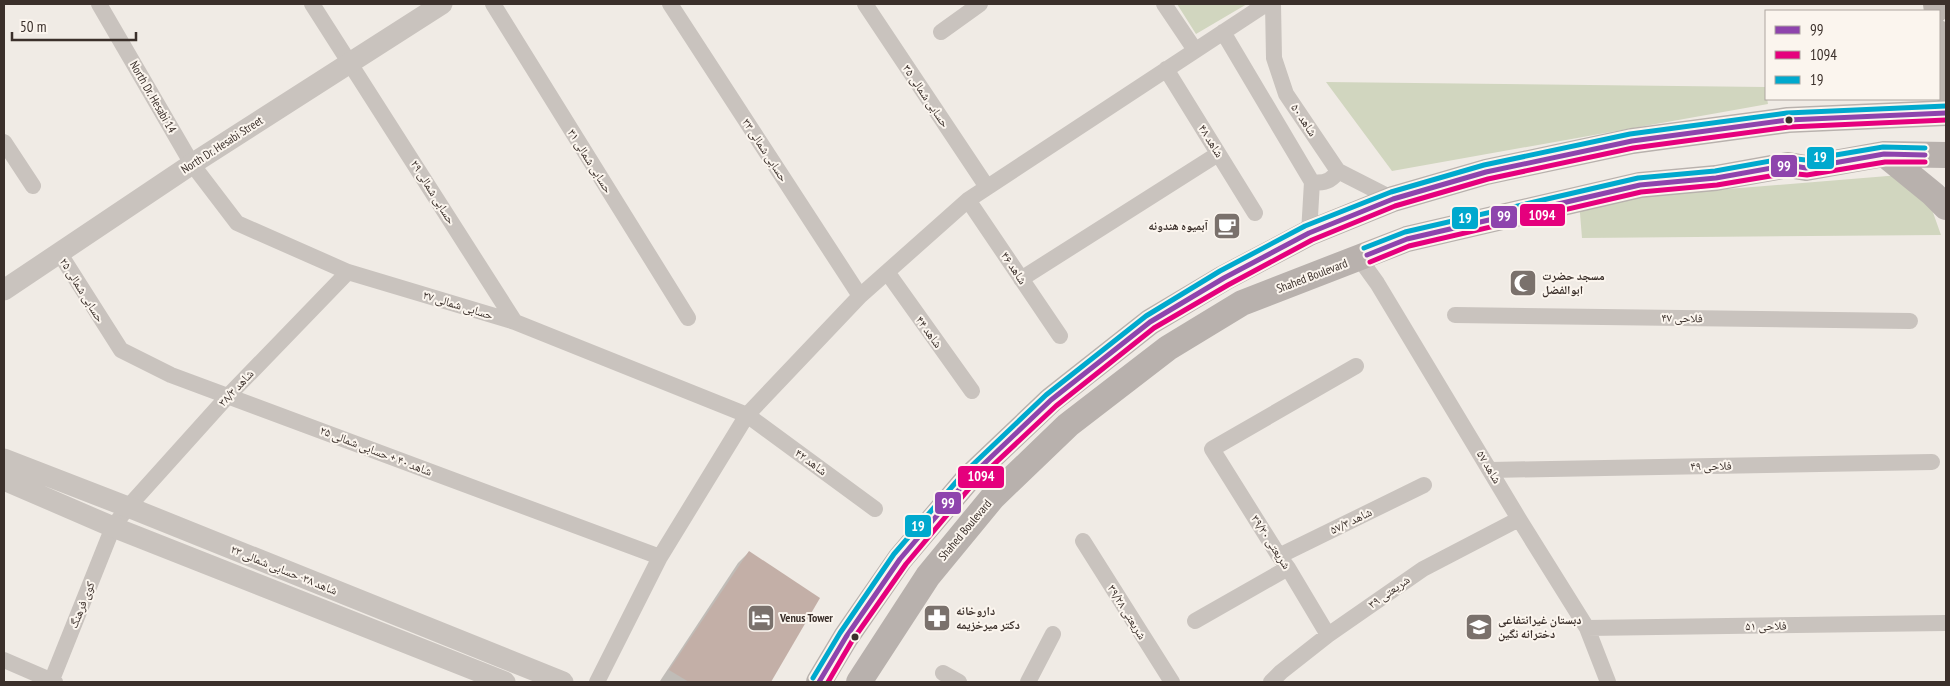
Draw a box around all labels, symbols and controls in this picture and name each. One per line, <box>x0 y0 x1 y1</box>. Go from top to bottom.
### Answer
scale bar <box>12 10 136 42</box>
legend <box>1765 10 1940 100</box>
text: 50 m <box>20 17 46 36</box>
text: 99 <box>1810 20 1824 39</box>
text: 1094 <box>1810 45 1837 64</box>
street label: North Dr. Hesabi 14 <box>127 58 180 136</box>
street label: حسابی شمالی ۳۵ <box>900 61 953 131</box>
text: 19 <box>1810 70 1824 89</box>
street label: شاهد ۵۰ <box>1288 101 1321 139</box>
street label: North Dr. Hesabi Street <box>178 112 266 177</box>
street label: حسابی شمالی ۳۳ <box>739 115 792 185</box>
unlabelled marker <box>1784 115 1794 125</box>
street label: شاهد ۴۸ <box>1196 121 1227 160</box>
street label: حسابی شمالی ۳۱ <box>564 126 616 196</box>
line badge: 19 <box>1806 146 1835 170</box>
text: 19 <box>1813 148 1827 166</box>
line badge: 99 <box>1770 154 1798 178</box>
street label: حسابی شمالی ۲۹ <box>407 157 459 227</box>
text: 99 <box>1777 157 1791 175</box>
line badge: 1094 <box>1519 203 1566 227</box>
line badge: 99 <box>1490 205 1518 229</box>
line badge: 19 <box>1451 206 1479 230</box>
text: 1094 <box>1529 206 1556 224</box>
text: 99 <box>1497 207 1511 225</box>
text: 19 <box>1458 209 1472 227</box>
cafe icon: آبمیوه هندونه <box>1212 211 1242 241</box>
place label: آبمیوه هندونه <box>1148 218 1209 233</box>
street label: شاهد ۴۶ <box>998 249 1031 287</box>
street label: حسابی شمالی ۲۵ <box>56 255 108 325</box>
street label: Shahed Boulevard <box>1274 255 1349 296</box>
mosque icon: مسجد حضرت ابوالفضل <box>1508 268 1538 298</box>
place label: مسجد حضرت ابوالفضل <box>1542 268 1605 298</box>
street label: حسابی شمالی ۲۷ <box>421 287 495 323</box>
street label: فلاحی ۴۷ <box>1661 310 1703 325</box>
street label: شاهد ۴۴ <box>913 313 946 351</box>
street label: شاهد ۳۸/۳ <box>215 366 257 409</box>
street label: شاهد ۴۰ + حسابی شمالی ۲۵ <box>318 422 434 479</box>
street label: شاهد ۴۲ <box>792 445 830 478</box>
street label: شاهد ۵۷ <box>1474 447 1505 486</box>
street label: فلاحی ۴۹ <box>1690 458 1732 473</box>
line badge: 1094 <box>957 465 1005 489</box>
text: 1094 <box>968 467 995 485</box>
line badge: 99 <box>934 491 962 515</box>
text: 99 <box>941 494 955 512</box>
street label: Shahed Boulevard <box>935 496 994 563</box>
street label: شاهد ۵۷/۳ <box>1327 504 1374 537</box>
street label: شریعتی ۳۹/۳۰ <box>1248 512 1295 572</box>
line badge: 19 <box>904 514 932 538</box>
text: 19 <box>911 517 925 535</box>
street label: شاهد ۳۸- حسابی شمالی ۲۳ <box>228 541 340 598</box>
street label: شریعتی ۳۹ <box>1365 572 1413 612</box>
street label: کوی فرهنگ <box>65 579 98 631</box>
street label: شریعتی ۳۹/۲۸ <box>1104 581 1150 642</box>
hotel icon: Venus Tower <box>746 603 776 633</box>
pharmacy icon: داروخانه دکتر میرخزیمه <box>922 603 952 633</box>
place label: داروخانه دکتر میرخزیمه <box>956 603 1020 632</box>
place label: Venus Tower <box>779 610 833 625</box>
school or university icon: دبستان غیرانتفاعی دخترانه نگین <box>1464 612 1494 642</box>
place label: دبستان غیرانتفاعی دخترانه نگین <box>1498 612 1582 642</box>
street label: فلاحی ۵۱ <box>1745 618 1787 633</box>
unlabelled marker <box>850 632 860 642</box>

